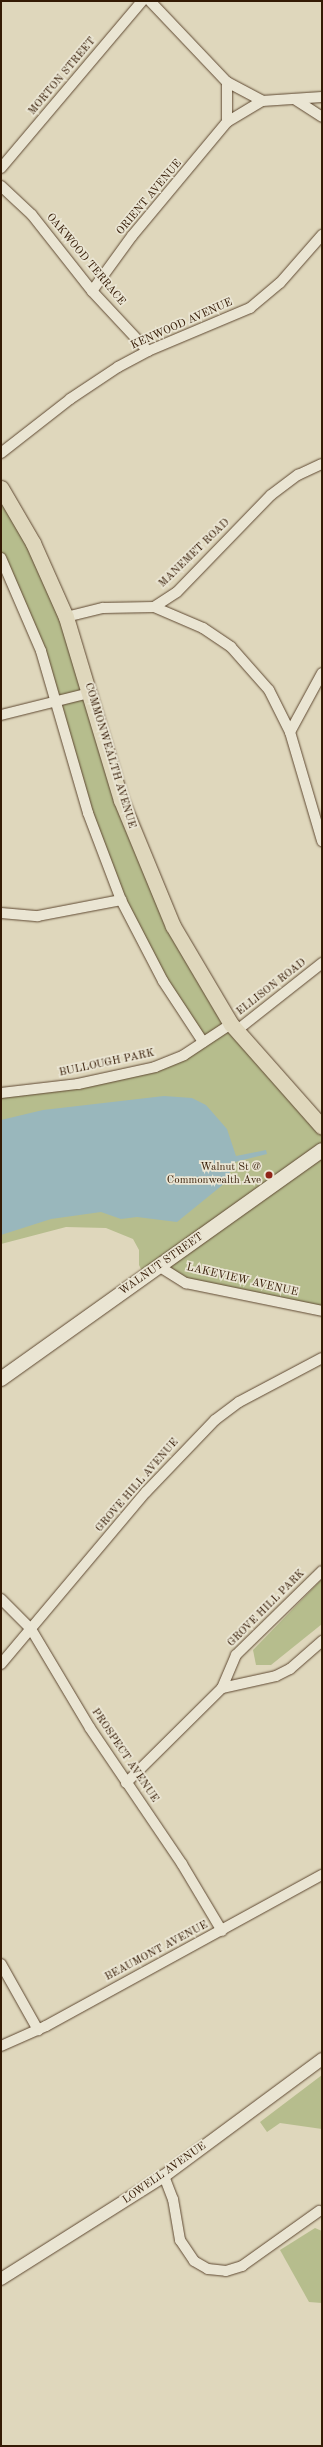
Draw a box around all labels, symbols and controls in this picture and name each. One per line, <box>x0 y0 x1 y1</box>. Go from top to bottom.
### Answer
street label: MORTON STREET <box>27 35 99 119</box>
street label: ORIENT AVENUE <box>115 158 185 238</box>
street label: OAKWOOD TERRACE <box>43 211 127 309</box>
street label: KENWOOD AVENUE <box>129 297 235 353</box>
street label: MANEMET ROAD <box>157 517 233 591</box>
street label: COMMONWEALTH AVENUE <box>81 682 137 830</box>
street label: ELLISON ROAD <box>235 957 309 1019</box>
street label: BULLOUGH PARK <box>58 1047 156 1081</box>
place label: Walnut St @ Commonwealth Ave <box>167 1162 261 1188</box>
marker: Walnut St @ Commonwealth Ave <box>264 1170 274 1180</box>
street label: WALNUT STREET <box>117 1231 207 1299</box>
street label: LAKEVIEW AVENUE <box>185 1262 299 1300</box>
street label: GROVE HILL AVENUE <box>94 1436 182 1536</box>
street label: GROVE HILL PARK <box>226 1568 308 1650</box>
street label: PROSPECT AVENUE <box>88 1706 160 1806</box>
street label: BEAUMONT AVENUE <box>103 1919 211 1985</box>
street label: LOWELL AVENUE <box>121 2140 209 2208</box>

